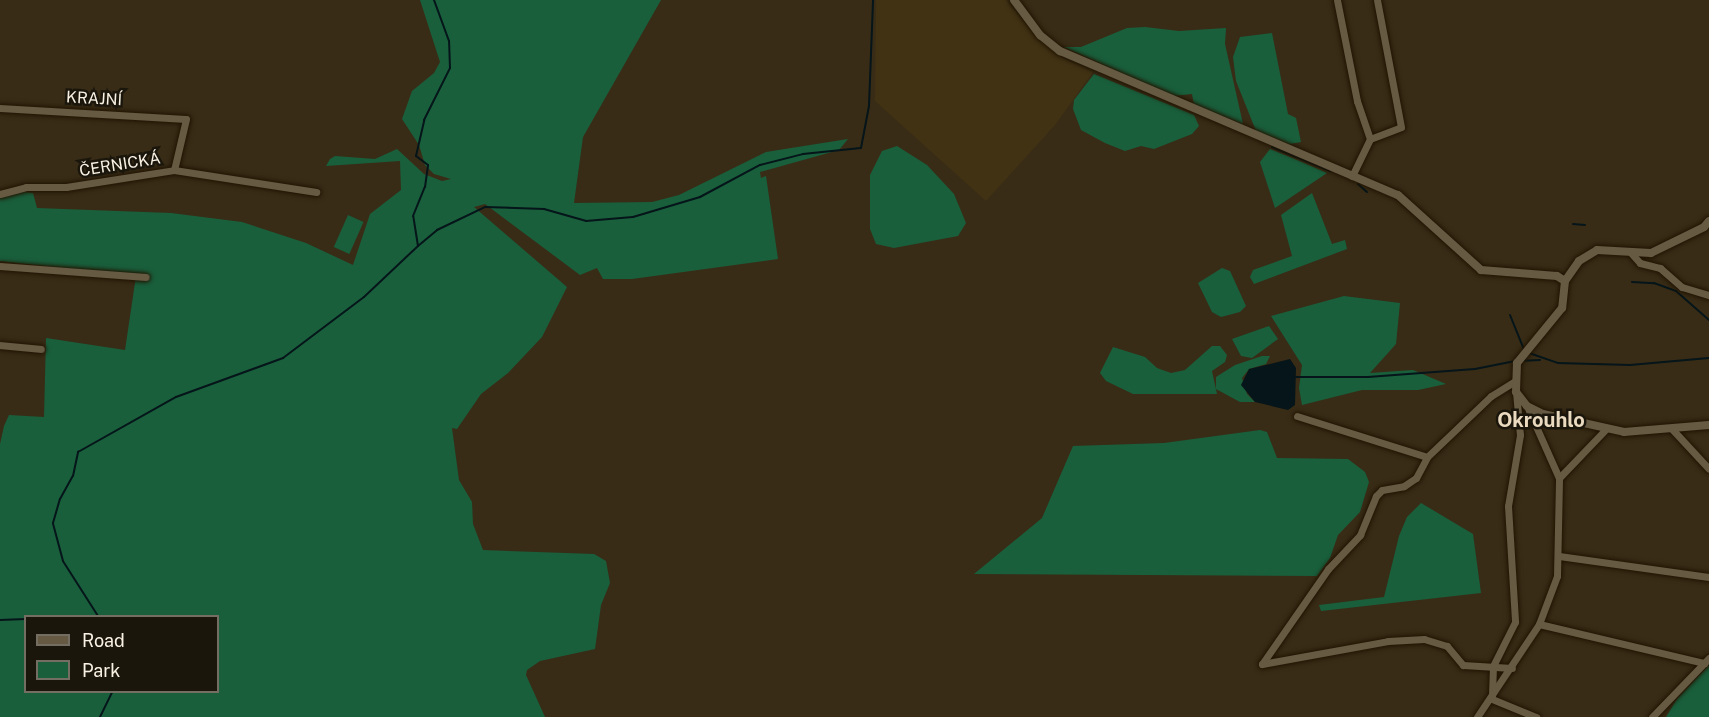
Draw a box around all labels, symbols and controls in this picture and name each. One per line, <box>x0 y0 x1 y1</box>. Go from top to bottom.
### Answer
street label: KRAJNÍ <box>65 88 123 110</box>
street label: ČERNICKÁ <box>78 149 162 181</box>
district label: Okrouhlo <box>1497 408 1585 432</box>
legend <box>24 615 219 693</box>
text: Road <box>82 630 125 651</box>
text: Park <box>82 660 120 681</box>

